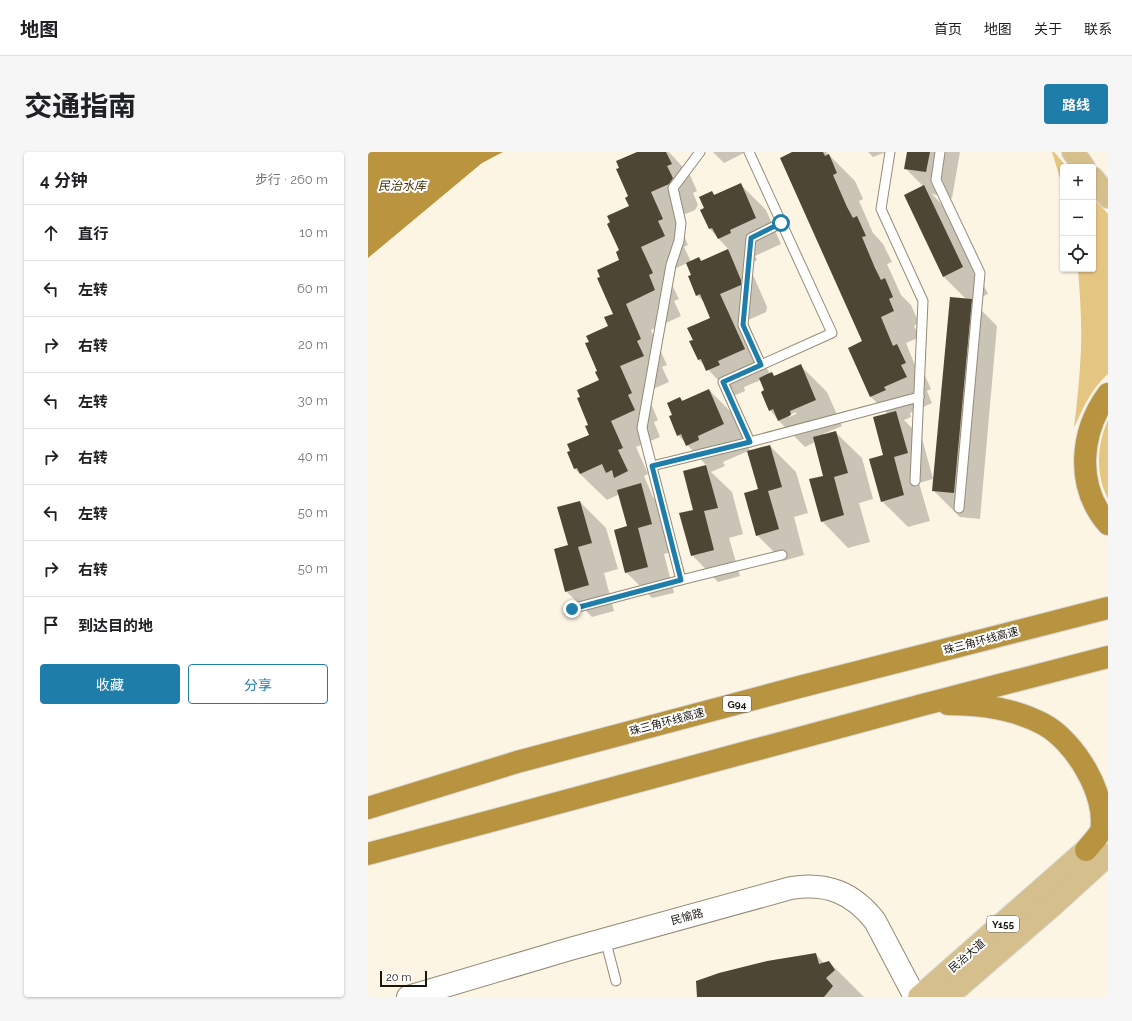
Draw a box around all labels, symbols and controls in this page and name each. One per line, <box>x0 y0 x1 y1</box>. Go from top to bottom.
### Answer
text: 地图 <box>20 18 58 40</box>
text: 首页 <box>934 21 962 37</box>
text: 地图 <box>984 21 1012 37</box>
text: 关于 <box>1034 21 1062 37</box>
text: 联系 <box>1084 21 1112 37</box>
button: 路线 <box>1044 84 1108 124</box>
text: 交通指南 <box>24 90 136 123</box>
map controls <box>1060 164 1096 272</box>
button: + <box>1060 164 1096 200</box>
text: 4 分钟 <box>40 170 88 190</box>
text: 步行 · 260 m <box>255 172 328 187</box>
water label: 民治水库 <box>378 179 428 193</box>
button: − <box>1060 200 1096 236</box>
route start <box>772 214 790 232</box>
icon: ahead <box>40 222 62 244</box>
text: 直行 <box>78 225 108 243</box>
text: 10 m <box>299 225 328 240</box>
button: locate <box>1060 236 1096 272</box>
icon: left <box>40 278 62 300</box>
text: 左转 <box>78 281 108 299</box>
text: 60 m <box>297 281 328 296</box>
icon: right <box>40 334 62 356</box>
text: 右转 <box>78 337 108 355</box>
text: 20 m <box>298 337 328 352</box>
icon: left <box>40 390 62 412</box>
text: 左转 <box>78 393 108 411</box>
text: 30 m <box>298 393 328 408</box>
icon: right <box>40 446 62 468</box>
text: 右转 <box>78 449 108 467</box>
text: 40 m <box>298 449 328 464</box>
icon: left <box>40 502 62 524</box>
text: 左转 <box>78 505 108 523</box>
text: 50 m <box>298 505 328 520</box>
icon: right <box>40 558 62 580</box>
text: 右转 <box>78 561 108 579</box>
text: 50 m <box>298 561 328 576</box>
route end <box>563 600 581 618</box>
icon: arrive <box>40 614 62 636</box>
text: 到达目的地 <box>78 617 153 635</box>
street label: 珠三角环线高速 <box>942 625 1020 657</box>
button: 收藏 <box>40 664 180 704</box>
button: 分享 <box>188 664 328 704</box>
road number: G94 <box>723 696 751 712</box>
street label: 珠三角环线高速 <box>628 706 706 738</box>
street label: 民愉路 <box>669 906 705 928</box>
road number: Y155 <box>987 916 1019 932</box>
street label: 民治大道 <box>946 937 988 975</box>
scale bar <box>380 969 427 988</box>
text: 20 m <box>386 971 411 984</box>

